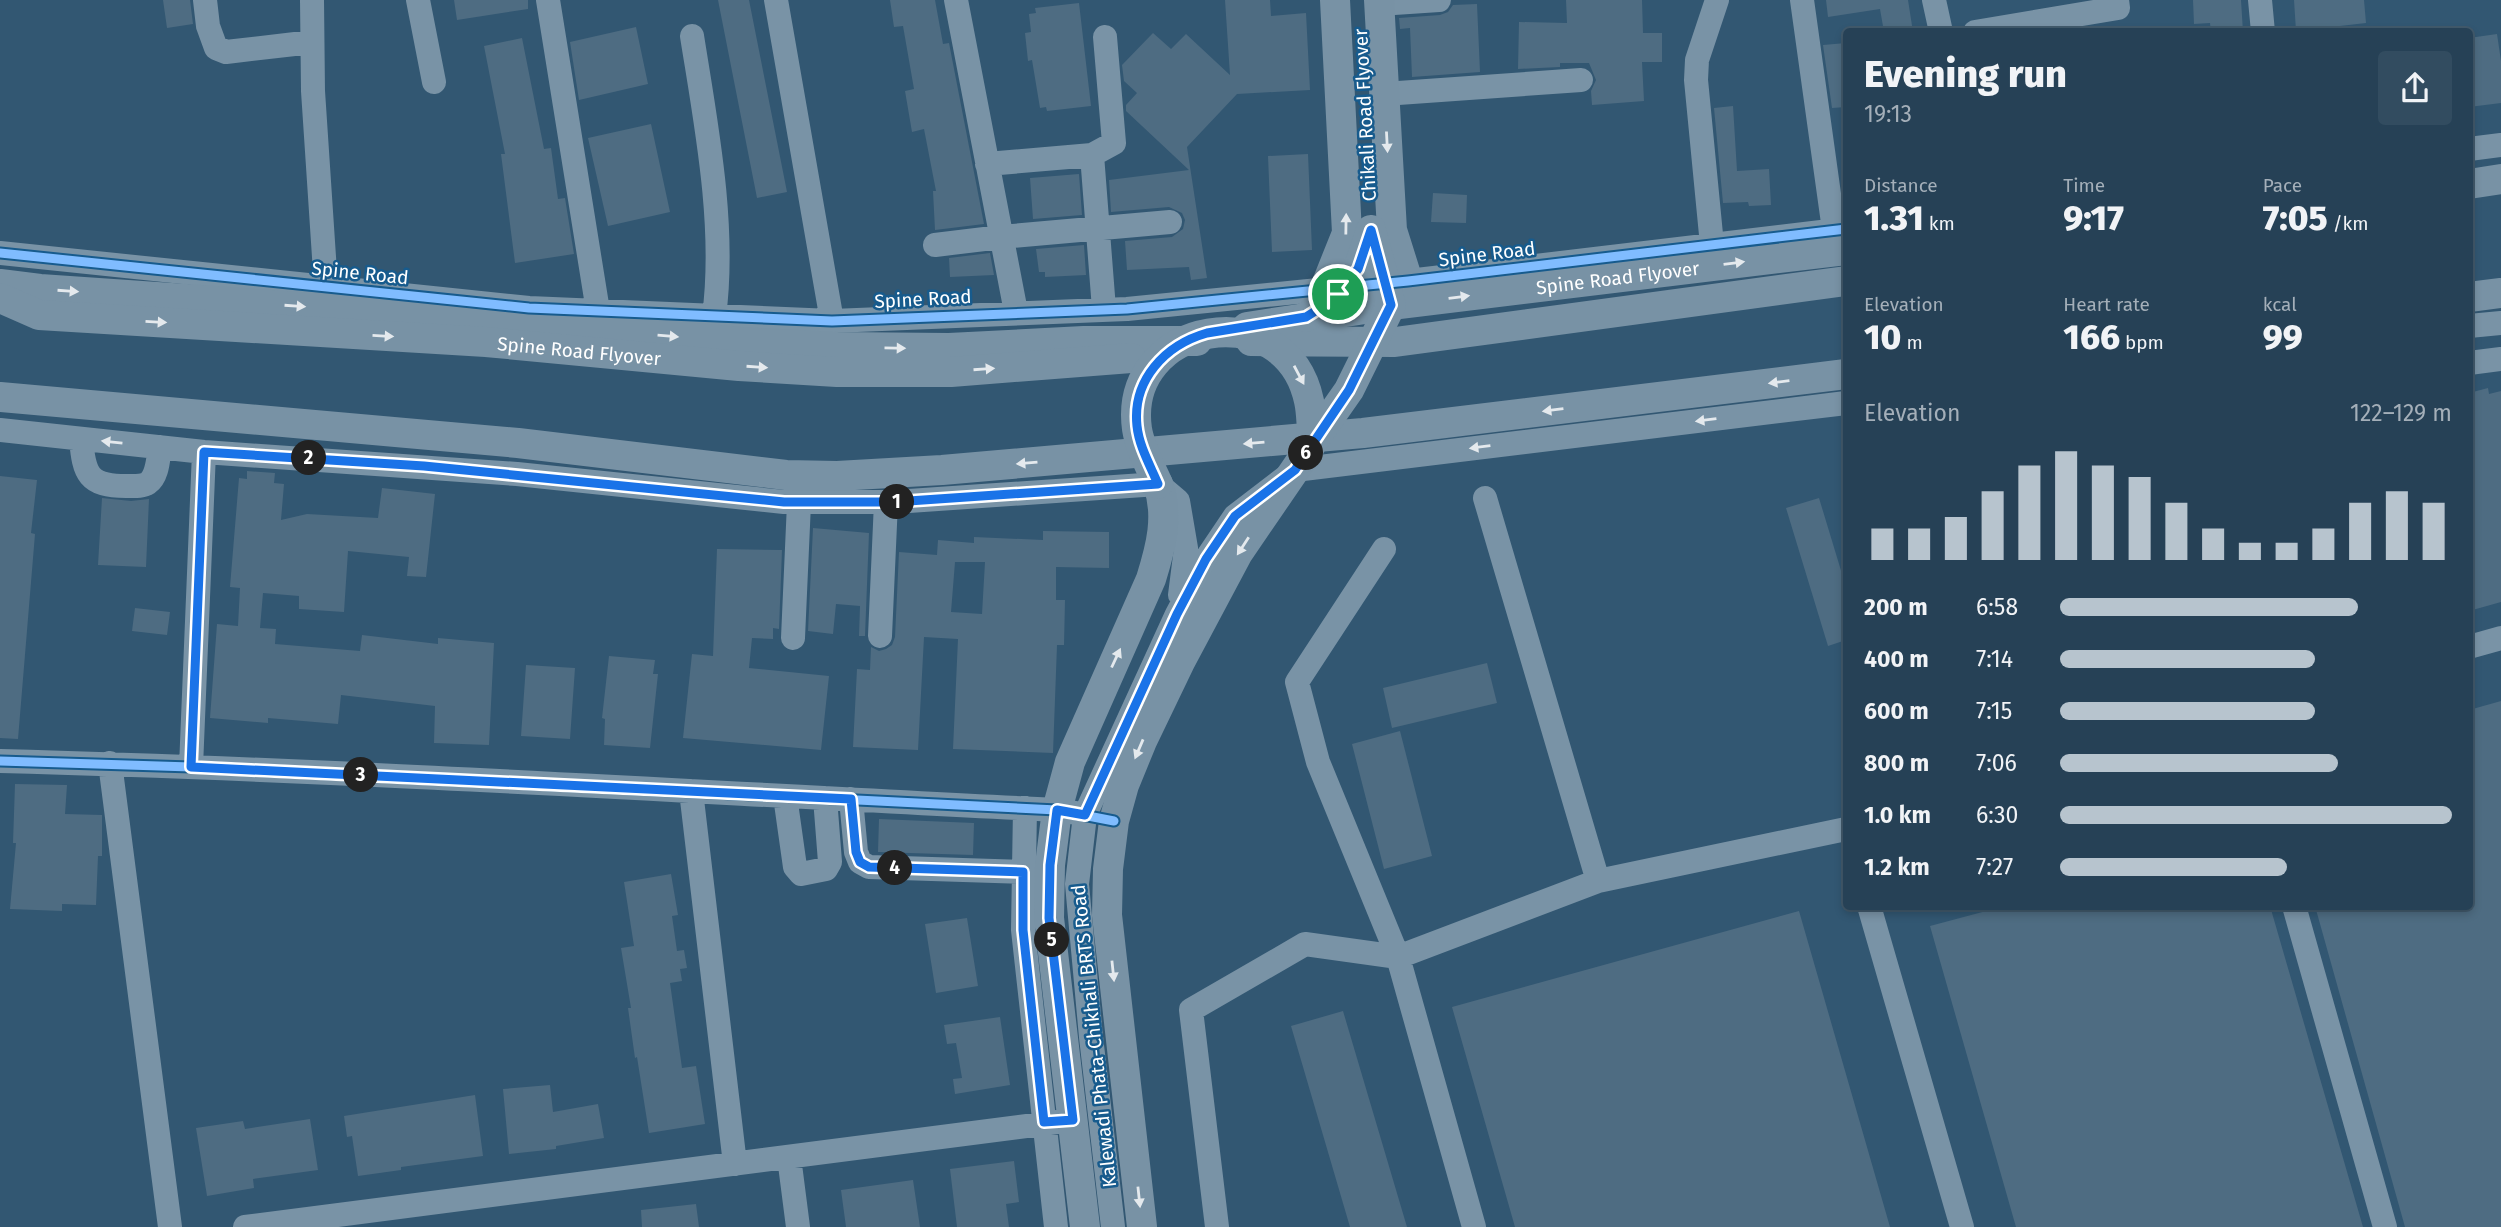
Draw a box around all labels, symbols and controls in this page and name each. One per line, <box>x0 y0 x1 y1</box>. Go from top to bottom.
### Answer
street label: Chikali Road Flyover <box>1349 27 1381 202</box>
text: Evening run <box>1864 51 2067 97</box>
button: share <box>2378 51 2452 125</box>
text: 19:13 <box>1864 100 1912 128</box>
one-way arrow <box>1381 131 1392 153</box>
text: Distance <box>1864 174 1938 197</box>
text: Time <box>2063 174 2105 197</box>
text: Pace <box>2263 174 2302 197</box>
text: 1.31 <box>1864 197 1924 239</box>
text: 9:17 <box>2063 197 2124 239</box>
text: 7:05 <box>2263 197 2328 239</box>
text: km <box>1924 212 1955 235</box>
text: /km <box>2328 212 2369 235</box>
one-way arrow <box>1340 213 1352 235</box>
street label: Spine Road <box>1437 237 1537 271</box>
street label: Spine Road <box>310 256 410 290</box>
street label: Spine Road Flyover <box>1535 256 1701 299</box>
one-way arrow <box>1723 258 1745 269</box>
pin <box>1308 264 1368 324</box>
icon: arrive <box>1319 275 1357 313</box>
one-way arrow <box>57 285 79 296</box>
street label: Spine Road <box>874 285 972 313</box>
one-way arrow <box>1448 291 1470 302</box>
text: Elevation <box>1864 293 1944 316</box>
text: Heart rate <box>2063 293 2150 316</box>
text: kcal <box>2263 293 2297 316</box>
one-way arrow <box>284 301 306 312</box>
text: 10 <box>1864 316 1901 358</box>
text: 166 <box>2063 316 2120 358</box>
text: 99 <box>2263 316 2303 358</box>
one-way arrow <box>145 317 167 328</box>
one-way arrow <box>373 330 395 341</box>
one-way arrow <box>657 331 679 342</box>
text: m <box>1901 331 1923 354</box>
text: bpm <box>2120 331 2164 354</box>
street label: Spine Road Flyover <box>496 332 663 370</box>
one-way arrow <box>885 342 907 353</box>
one-way arrow <box>746 361 768 372</box>
one-way arrow <box>973 364 995 375</box>
one-way arrow <box>1293 365 1304 385</box>
one-way arrow <box>1767 377 1789 388</box>
text: Elevation <box>1864 399 1960 427</box>
text: 122–129 m <box>2350 399 2452 427</box>
one-way arrow <box>1542 404 1564 415</box>
one-way arrow <box>1694 414 1716 425</box>
pin: 6 <box>1288 435 1324 470</box>
one-way arrow <box>101 436 123 447</box>
one-way arrow <box>1242 438 1264 449</box>
pin: 2 <box>292 440 326 476</box>
text: 6 <box>1300 441 1311 464</box>
one-way arrow <box>1469 442 1491 453</box>
text: 2 <box>304 446 313 469</box>
one-way arrow <box>1016 458 1038 469</box>
pin: 1 <box>880 484 914 520</box>
text: 1 <box>892 490 901 513</box>
one-way arrow <box>1236 537 1249 556</box>
text: 200 m <box>1864 593 1928 621</box>
text: 6:58 <box>1976 593 2018 621</box>
text: 400 m <box>1864 645 1929 673</box>
text: 7:14 <box>1976 645 2013 673</box>
one-way arrow <box>1110 648 1122 668</box>
text: 600 m <box>1864 697 1929 725</box>
text: 7:15 <box>1976 697 2012 725</box>
one-way arrow <box>1133 739 1145 759</box>
text: 800 m <box>1864 749 1929 777</box>
text: 7:06 <box>1976 749 2017 777</box>
pin: 3 <box>344 758 378 792</box>
text: 3 <box>356 763 365 786</box>
text: 1.0 km <box>1864 801 1931 829</box>
text: 6:30 <box>1976 801 2018 829</box>
pin: 4 <box>878 850 912 886</box>
text: 1.2 km <box>1864 853 1930 881</box>
text: 7:27 <box>1976 853 2013 881</box>
text: 4 <box>889 856 900 879</box>
street label: Kalewadi Phata-Chikhali BRTS Road <box>1067 883 1121 1189</box>
pin: 5 <box>1034 922 1070 958</box>
text: 5 <box>1046 928 1057 951</box>
one-way arrow <box>1108 960 1119 982</box>
one-way arrow <box>1133 1186 1144 1208</box>

